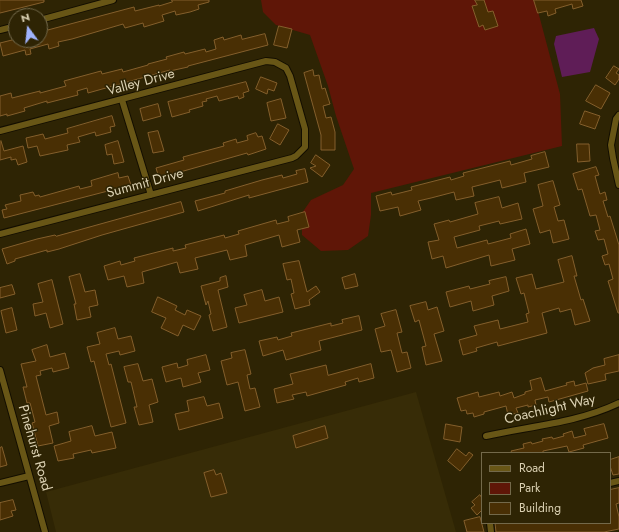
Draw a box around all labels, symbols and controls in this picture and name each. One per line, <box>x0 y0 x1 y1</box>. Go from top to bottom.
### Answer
north arrow <box>8 8 48 48</box>
text: N <box>19 9 31 26</box>
street label: Valley Drive <box>105 66 177 100</box>
street label: Summit Drive <box>105 166 185 202</box>
street label: Coachlight Way <box>503 391 597 429</box>
street label: Pinehurst Road <box>14 403 54 493</box>
legend <box>481 452 611 524</box>
text: Road <box>519 459 545 477</box>
text: Park <box>519 479 540 497</box>
text: Building <box>519 499 561 517</box>

